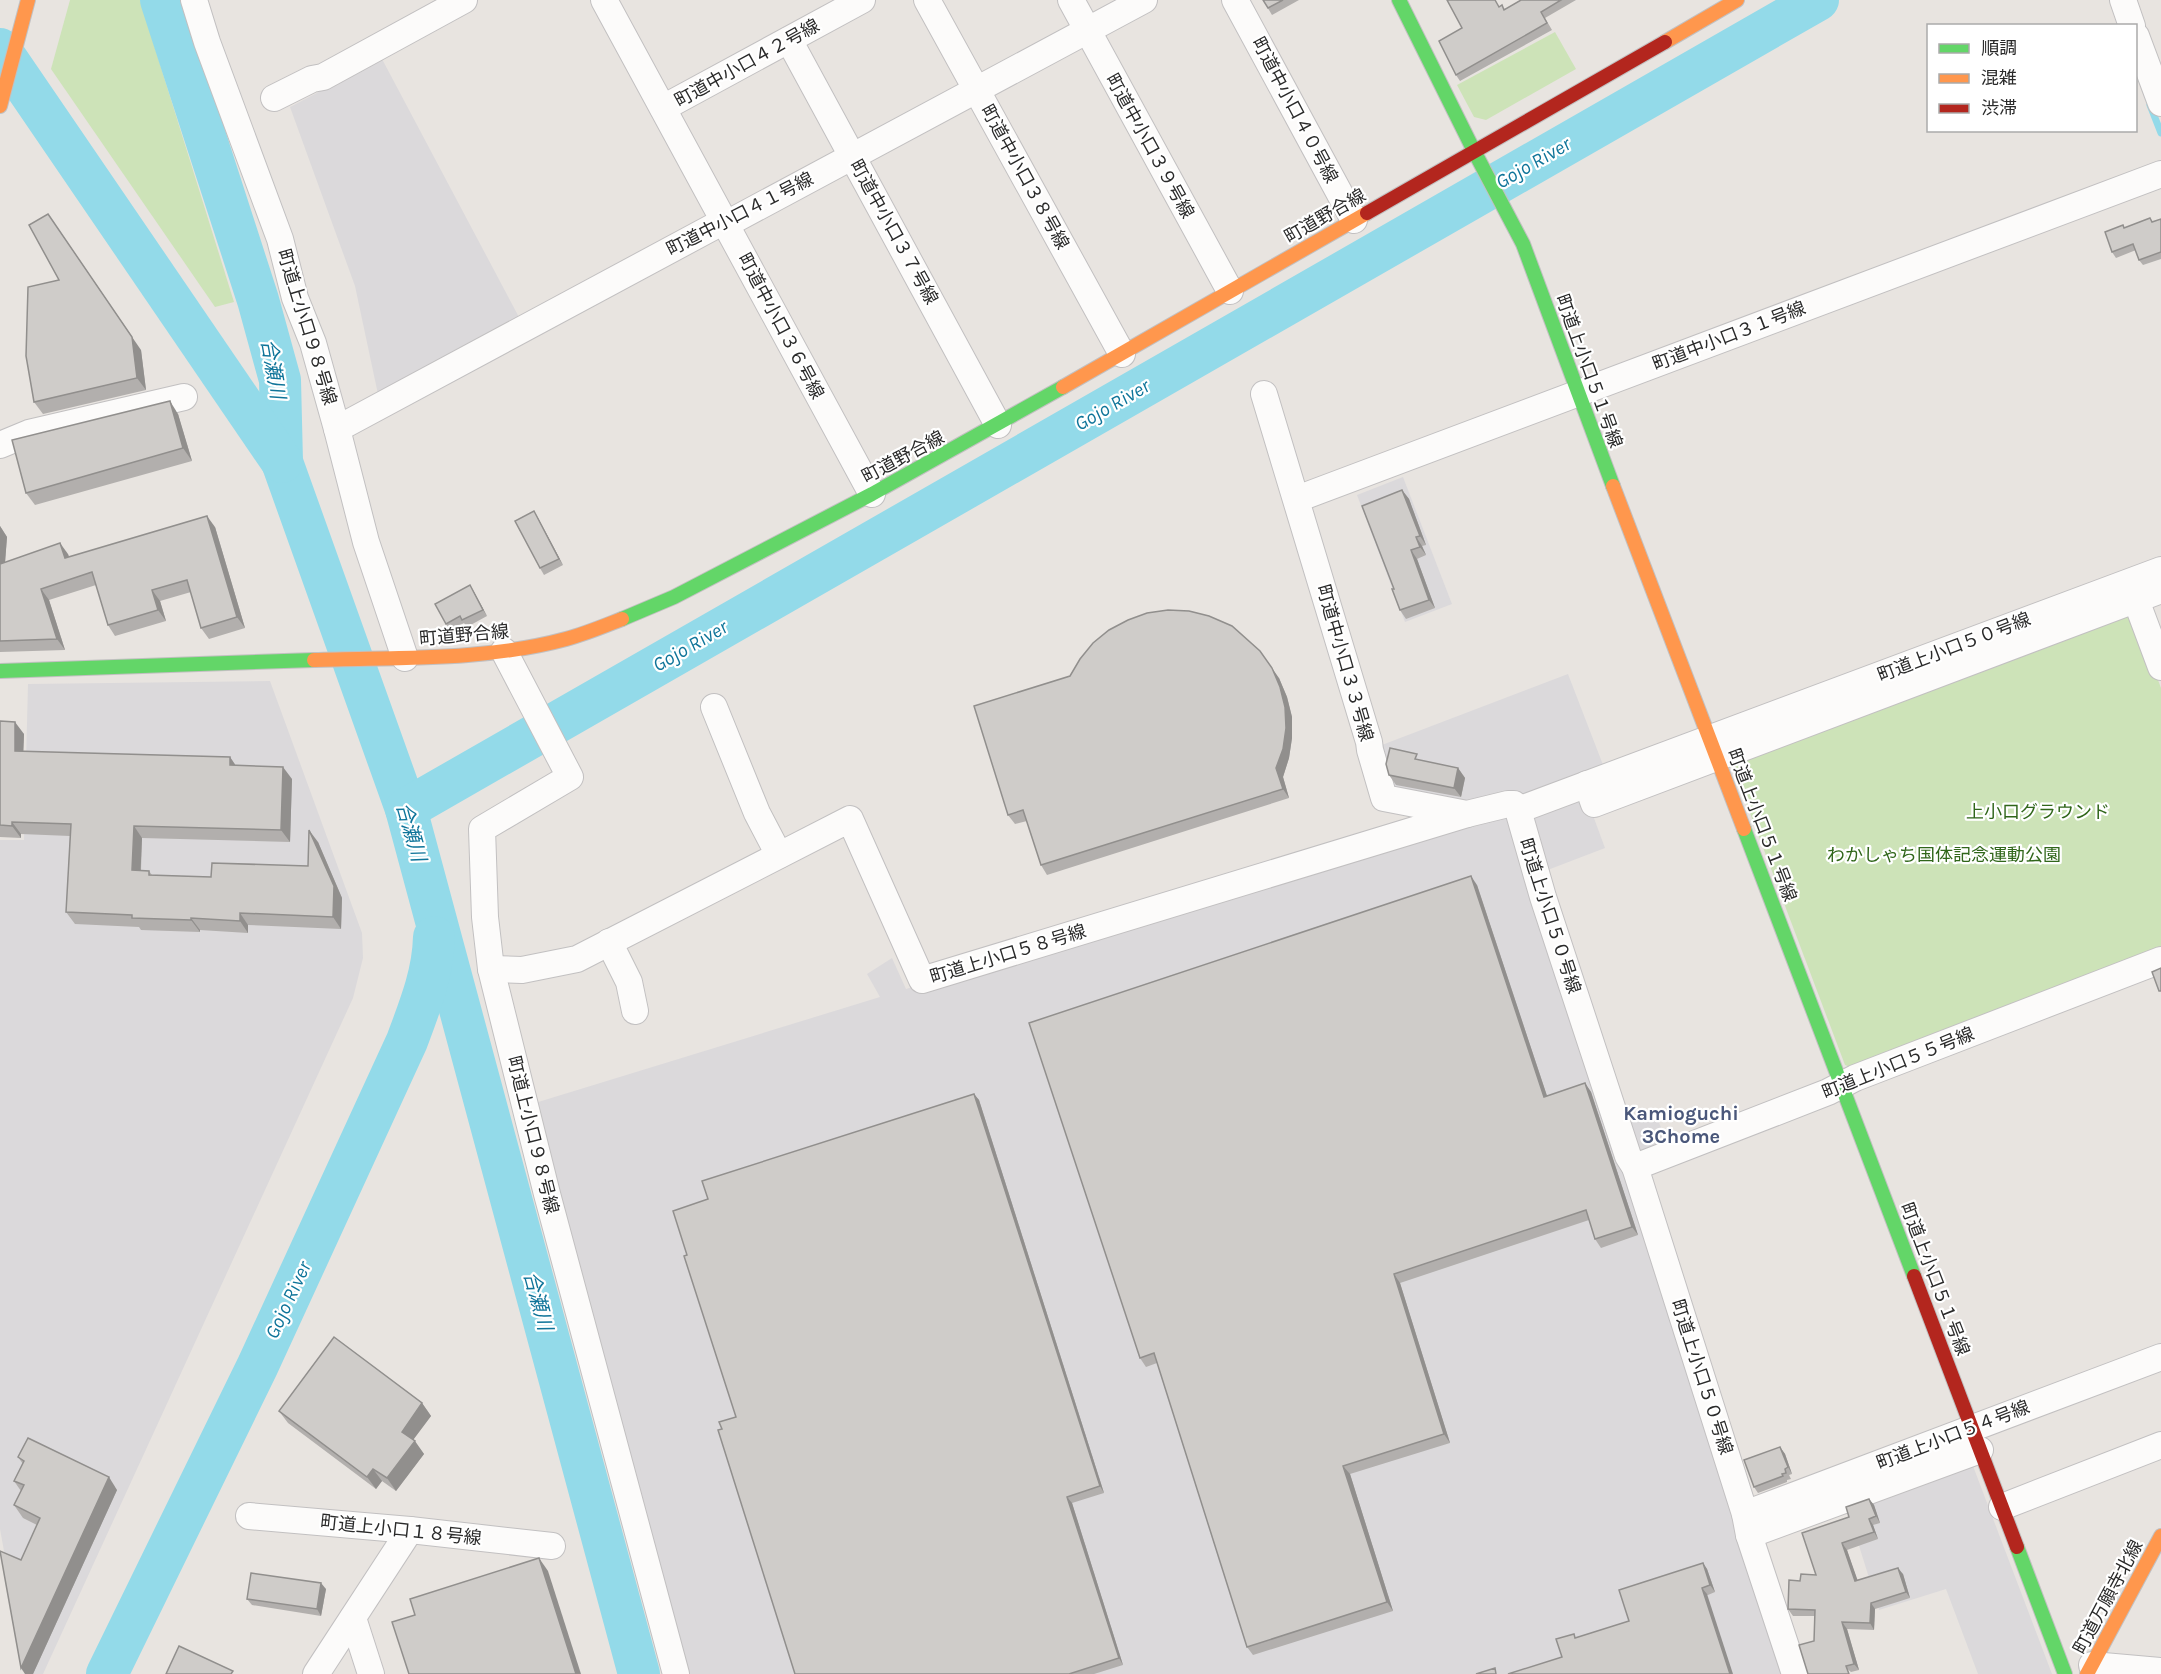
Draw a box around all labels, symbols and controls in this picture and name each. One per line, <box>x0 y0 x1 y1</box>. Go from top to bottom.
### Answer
street label: 町道中小口４２号線 <box>671 14 823 112</box>
legend <box>1927 24 2137 132</box>
street label: 町道中小口４０号線 <box>1247 33 1343 187</box>
text: 順調 <box>1981 37 2017 59</box>
text: 混雑 <box>1981 67 2017 89</box>
street label: 町道中小口３９号線 <box>1101 70 1199 222</box>
text: 渋滞 <box>1981 97 2017 119</box>
street label: 町道中小口３８号線 <box>976 101 1074 253</box>
water label: Gojo River <box>1491 132 1576 194</box>
street label: 町道中小口３７号線 <box>845 156 943 308</box>
street label: 町道中小口４１号線 <box>663 167 817 261</box>
street label: 町道野合線 <box>1281 184 1369 248</box>
street label: 町道上小口９８号線 <box>273 246 341 408</box>
street label: 町道中小口３６号線 <box>733 249 829 403</box>
street label: 町道上小口５１号線 <box>1551 291 1627 451</box>
street label: 町道中小口３１号線 <box>1649 297 1809 375</box>
water label: 合瀬川 <box>256 337 290 403</box>
water label: Gojo River <box>1070 374 1155 436</box>
street label: 町道野合線 <box>858 426 948 488</box>
street label: 町道中小口３３号線 <box>1312 582 1378 744</box>
street label: 町道上小口５０号線 <box>1874 608 2034 686</box>
water label: Gojo River <box>648 615 733 677</box>
street label: 町道野合線 <box>418 620 510 650</box>
street label: 町道上小口５１号線 <box>1723 745 1801 905</box>
water label: 合瀬川 <box>392 800 431 866</box>
park label: 上小口グラウンド <box>1966 801 2110 823</box>
street label: 町道上小口５０号線 <box>1515 836 1585 996</box>
park label: わかしゃち国体記念運動公園 <box>1827 844 2061 866</box>
street label: 町道上小口５８号線 <box>927 920 1089 988</box>
street label: 町道上小口５５号線 <box>1819 1022 1977 1104</box>
street label: 町道上小口９８号線 <box>503 1054 563 1216</box>
district label: Kamioguchi 3Chome <box>1623 1102 1739 1148</box>
street label: 町道上小口５１号線 <box>1896 1199 1974 1359</box>
water label: Gojo River <box>260 1257 316 1342</box>
water label: 合瀬川 <box>519 1269 557 1335</box>
street label: 町道上小口５０号線 <box>1667 1297 1737 1457</box>
street label: 町道上小口５４号線 <box>1873 1396 2033 1474</box>
street label: 町道上小口１８号線 <box>319 1511 483 1549</box>
street label: 町道万願寺北線 <box>2069 1536 2147 1658</box>

